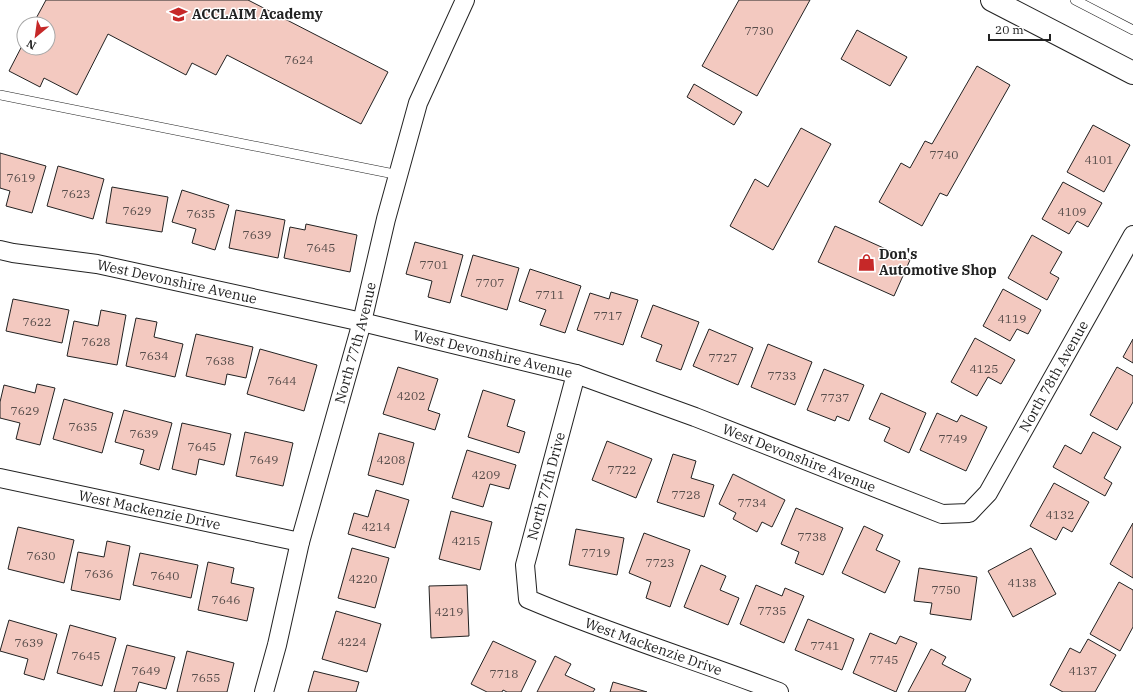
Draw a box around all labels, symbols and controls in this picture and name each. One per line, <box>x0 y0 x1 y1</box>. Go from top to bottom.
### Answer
school or university icon: ACCLAIM Academy <box>169 4 189 24</box>
place label: ACCLAIM Academy <box>192 5 323 23</box>
north arrow <box>16 16 56 56</box>
scale bar <box>989 16 1050 42</box>
text: 20 m <box>995 22 1024 37</box>
house number: 7730 <box>745 23 773 38</box>
text: N <box>24 36 38 53</box>
house number: 7624 <box>285 52 313 67</box>
house number: 7740 <box>930 147 958 162</box>
house number: 4101 <box>1085 152 1113 167</box>
house number: 7619 <box>7 170 35 185</box>
house number: 7623 <box>62 186 90 201</box>
house number: 7629 <box>123 203 151 218</box>
house number: 4109 <box>1058 204 1086 219</box>
house number: 7635 <box>187 206 215 221</box>
house number: 7639 <box>243 227 271 242</box>
house number: 7645 <box>307 240 335 255</box>
place label: Don's Automotive Shop <box>879 245 997 279</box>
shop icon: Don's Automotive Shop <box>856 252 876 272</box>
street label: West Devonshire Avenue <box>95 255 259 308</box>
house number: 7701 <box>420 257 448 272</box>
house number: 7707 <box>476 275 504 290</box>
street label: North 77th Avenue <box>330 280 380 406</box>
house number: 7711 <box>536 287 564 302</box>
house number: 7717 <box>594 308 622 323</box>
house number: 4119 <box>998 311 1026 326</box>
house number: 7622 <box>23 314 51 329</box>
street label: North 78th Avenue <box>1015 317 1092 435</box>
street label: West Devonshire Avenue <box>411 326 574 382</box>
house number: 7628 <box>82 334 110 349</box>
house number: 7634 <box>140 348 168 363</box>
house number: 7727 <box>709 350 737 365</box>
house number: 7638 <box>206 353 234 368</box>
house number: 4125 <box>970 361 998 376</box>
house number: 7733 <box>768 368 796 383</box>
house number: 7644 <box>268 373 296 388</box>
house number: 4202 <box>397 388 425 403</box>
house number: 7737 <box>821 390 849 405</box>
house number: 7629 <box>11 403 39 418</box>
house number: 7635 <box>69 419 97 434</box>
street label: West Devonshire Avenue <box>720 420 878 496</box>
house number: 7639 <box>130 426 158 441</box>
street label: North 77th Drive <box>523 430 569 542</box>
house number: 7749 <box>939 431 967 446</box>
house number: 7645 <box>188 439 216 454</box>
house number: 7649 <box>250 452 278 467</box>
house number: 4208 <box>377 452 405 467</box>
house number: 7722 <box>608 462 636 477</box>
house number: 4209 <box>472 467 500 482</box>
street label: West Mackenzie Drive <box>77 486 222 534</box>
house number: 7728 <box>672 487 700 502</box>
house number: 7734 <box>738 495 766 510</box>
house number: 4132 <box>1046 507 1074 522</box>
house number: 4214 <box>362 519 390 534</box>
house number: 7738 <box>798 529 826 544</box>
house number: 4215 <box>452 533 480 548</box>
house number: 7719 <box>582 545 610 560</box>
house number: 7630 <box>27 548 55 563</box>
house number: 7723 <box>646 555 674 570</box>
house number: 7636 <box>85 566 113 581</box>
house number: 7640 <box>151 568 179 583</box>
house number: 4220 <box>349 571 377 586</box>
house number: 4138 <box>1008 575 1036 590</box>
house number: 7750 <box>932 582 960 597</box>
house number: 7646 <box>212 592 240 607</box>
house number: 7735 <box>758 603 786 618</box>
house number: 4219 <box>435 604 463 619</box>
street label: West Mackenzie Drive <box>582 614 725 679</box>
house number: 4224 <box>338 634 366 649</box>
house number: 7639 <box>15 635 43 650</box>
house number: 7741 <box>811 638 839 653</box>
house number: 7645 <box>72 648 100 663</box>
house number: 7745 <box>870 652 898 667</box>
house number: 7649 <box>132 663 160 678</box>
house number: 4137 <box>1069 663 1097 678</box>
house number: 7718 <box>490 666 518 681</box>
house number: 7655 <box>192 670 220 685</box>

